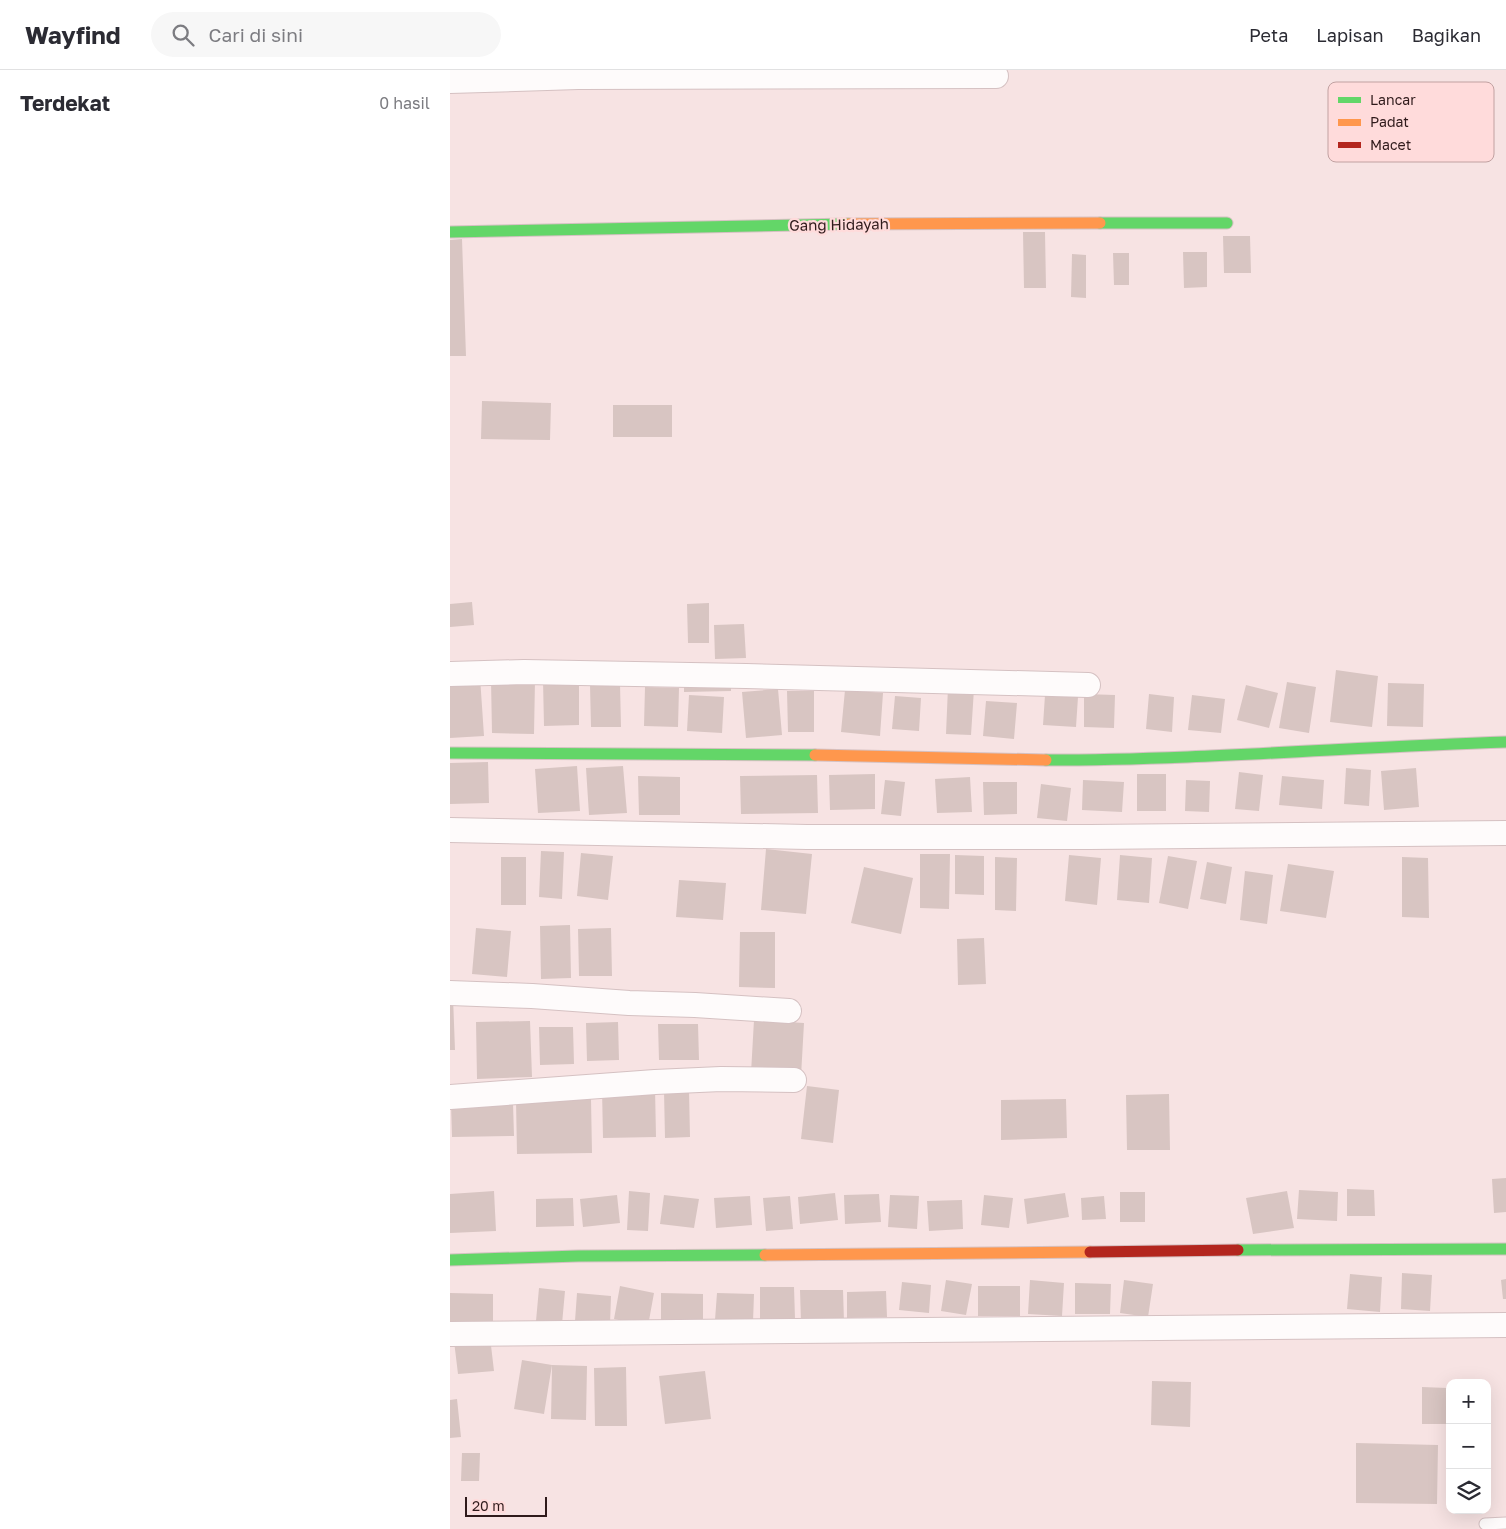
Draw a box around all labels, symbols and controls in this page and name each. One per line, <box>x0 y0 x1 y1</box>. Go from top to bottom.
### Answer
search box <box>151 12 501 57</box>
text: Wayfind <box>25 20 121 49</box>
icon: search <box>169 21 197 49</box>
text: Cari di sini <box>209 23 303 46</box>
text: Peta <box>1249 24 1288 46</box>
text: Lapisan <box>1316 24 1384 46</box>
text: Bagikan <box>1412 24 1481 46</box>
legend <box>1328 82 1494 162</box>
text: Terdekat <box>20 90 110 116</box>
text: Lancar <box>1370 91 1416 108</box>
text: 0 hasil <box>379 93 430 113</box>
text: Padat <box>1370 113 1409 130</box>
text: Macet <box>1370 136 1411 153</box>
street label: Gang Hidayah <box>789 214 889 234</box>
map controls <box>1446 1379 1491 1514</box>
button: + <box>1446 1379 1491 1424</box>
button: − <box>1446 1424 1491 1469</box>
button: layers <box>1446 1469 1491 1514</box>
scale bar <box>465 1494 548 1517</box>
text: 20 m <box>472 1497 505 1514</box>

